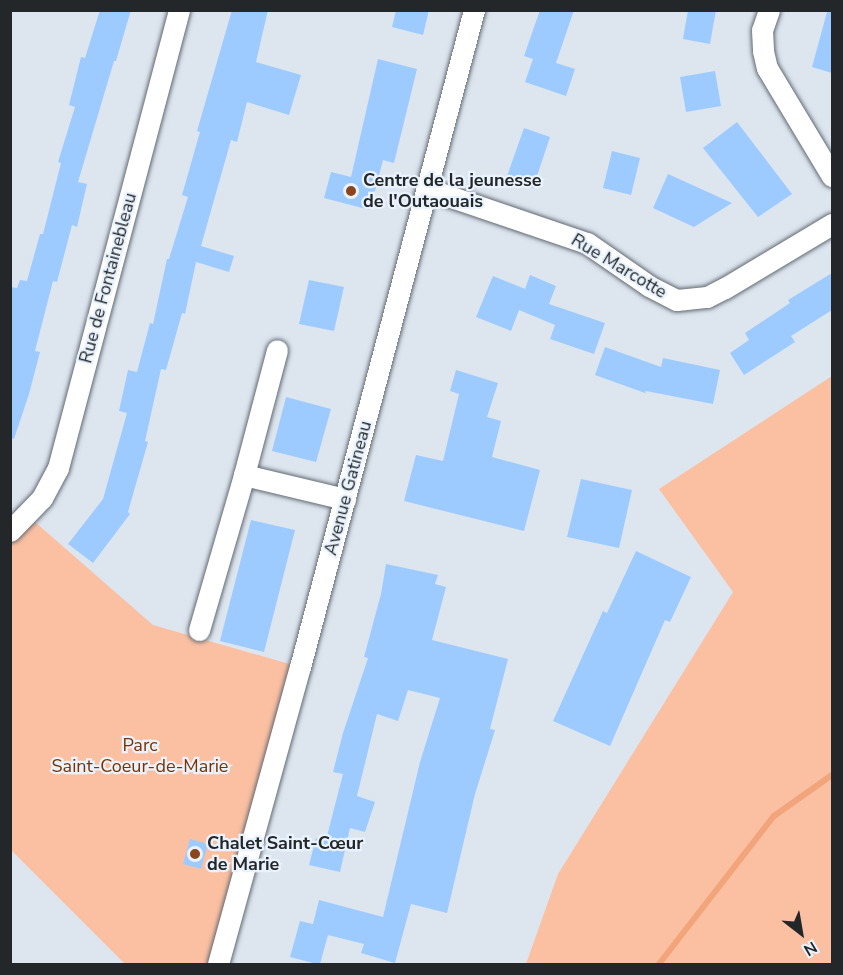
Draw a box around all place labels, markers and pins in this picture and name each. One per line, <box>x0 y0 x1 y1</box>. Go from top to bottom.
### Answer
place label: Centre de la jeunesse de l'Outaouais <box>363 170 542 213</box>
marker: Centre de la jeunesse de l'Outaouais <box>344 184 358 198</box>
place label: Chalet Saint-Cœur de Marie <box>207 833 363 876</box>
marker: Chalet Saint-Cœur de Marie <box>188 847 202 861</box>

